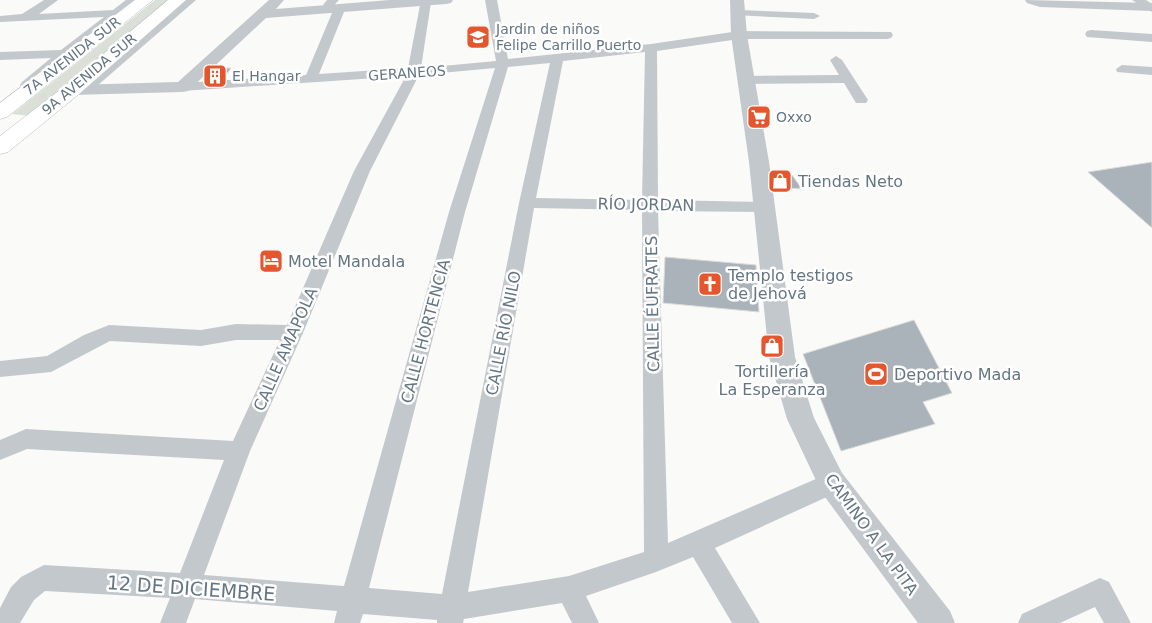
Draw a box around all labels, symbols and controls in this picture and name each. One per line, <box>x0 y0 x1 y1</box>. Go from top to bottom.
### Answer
street label: 7A AVENIDA SUR <box>21 13 124 99</box>
place label: Jardin de niños Felipe Carrillo Puerto <box>495 21 641 53</box>
school or university icon: Jardin de niños Felipe Carrillo Puerto <box>465 24 491 50</box>
street label: 9A AVENIDA SUR <box>39 30 140 118</box>
street label: GERANEOS <box>368 62 446 84</box>
building icon: El Hangar <box>202 63 228 89</box>
place label: El Hangar <box>232 68 301 84</box>
supermarket icon: Oxxo <box>746 104 772 130</box>
place label: Oxxo <box>776 109 812 125</box>
shop icon: Tiendas Neto <box>767 168 793 194</box>
place label: Tiendas Neto <box>797 172 903 191</box>
street label: RÍO JORDAN <box>597 194 695 215</box>
street label: CALLE ÉUFRATES <box>642 236 663 372</box>
hotel icon: Motel Mandala <box>258 248 284 274</box>
place label: Motel Mandala <box>288 252 405 271</box>
street label: CALLE HORTENCIA <box>397 257 454 405</box>
place label: Templo testigos de Jehová <box>727 266 853 303</box>
street label: CALLE RÍO NILO <box>482 269 525 397</box>
church icon: Templo testigos de Jehová <box>697 271 723 297</box>
street label: CALLE AMAPOLA <box>250 284 321 414</box>
shop icon: Tortillería La Esperanza <box>759 333 785 359</box>
sports icon: Deportivo Mada <box>863 361 889 387</box>
place label: Tortillería La Esperanza <box>719 362 825 399</box>
place label: Deportivo Mada <box>894 365 1021 384</box>
street label: CAMINO A LA PITA <box>821 470 922 599</box>
street label: 12 DE DICIEMBRE <box>106 571 276 605</box>

